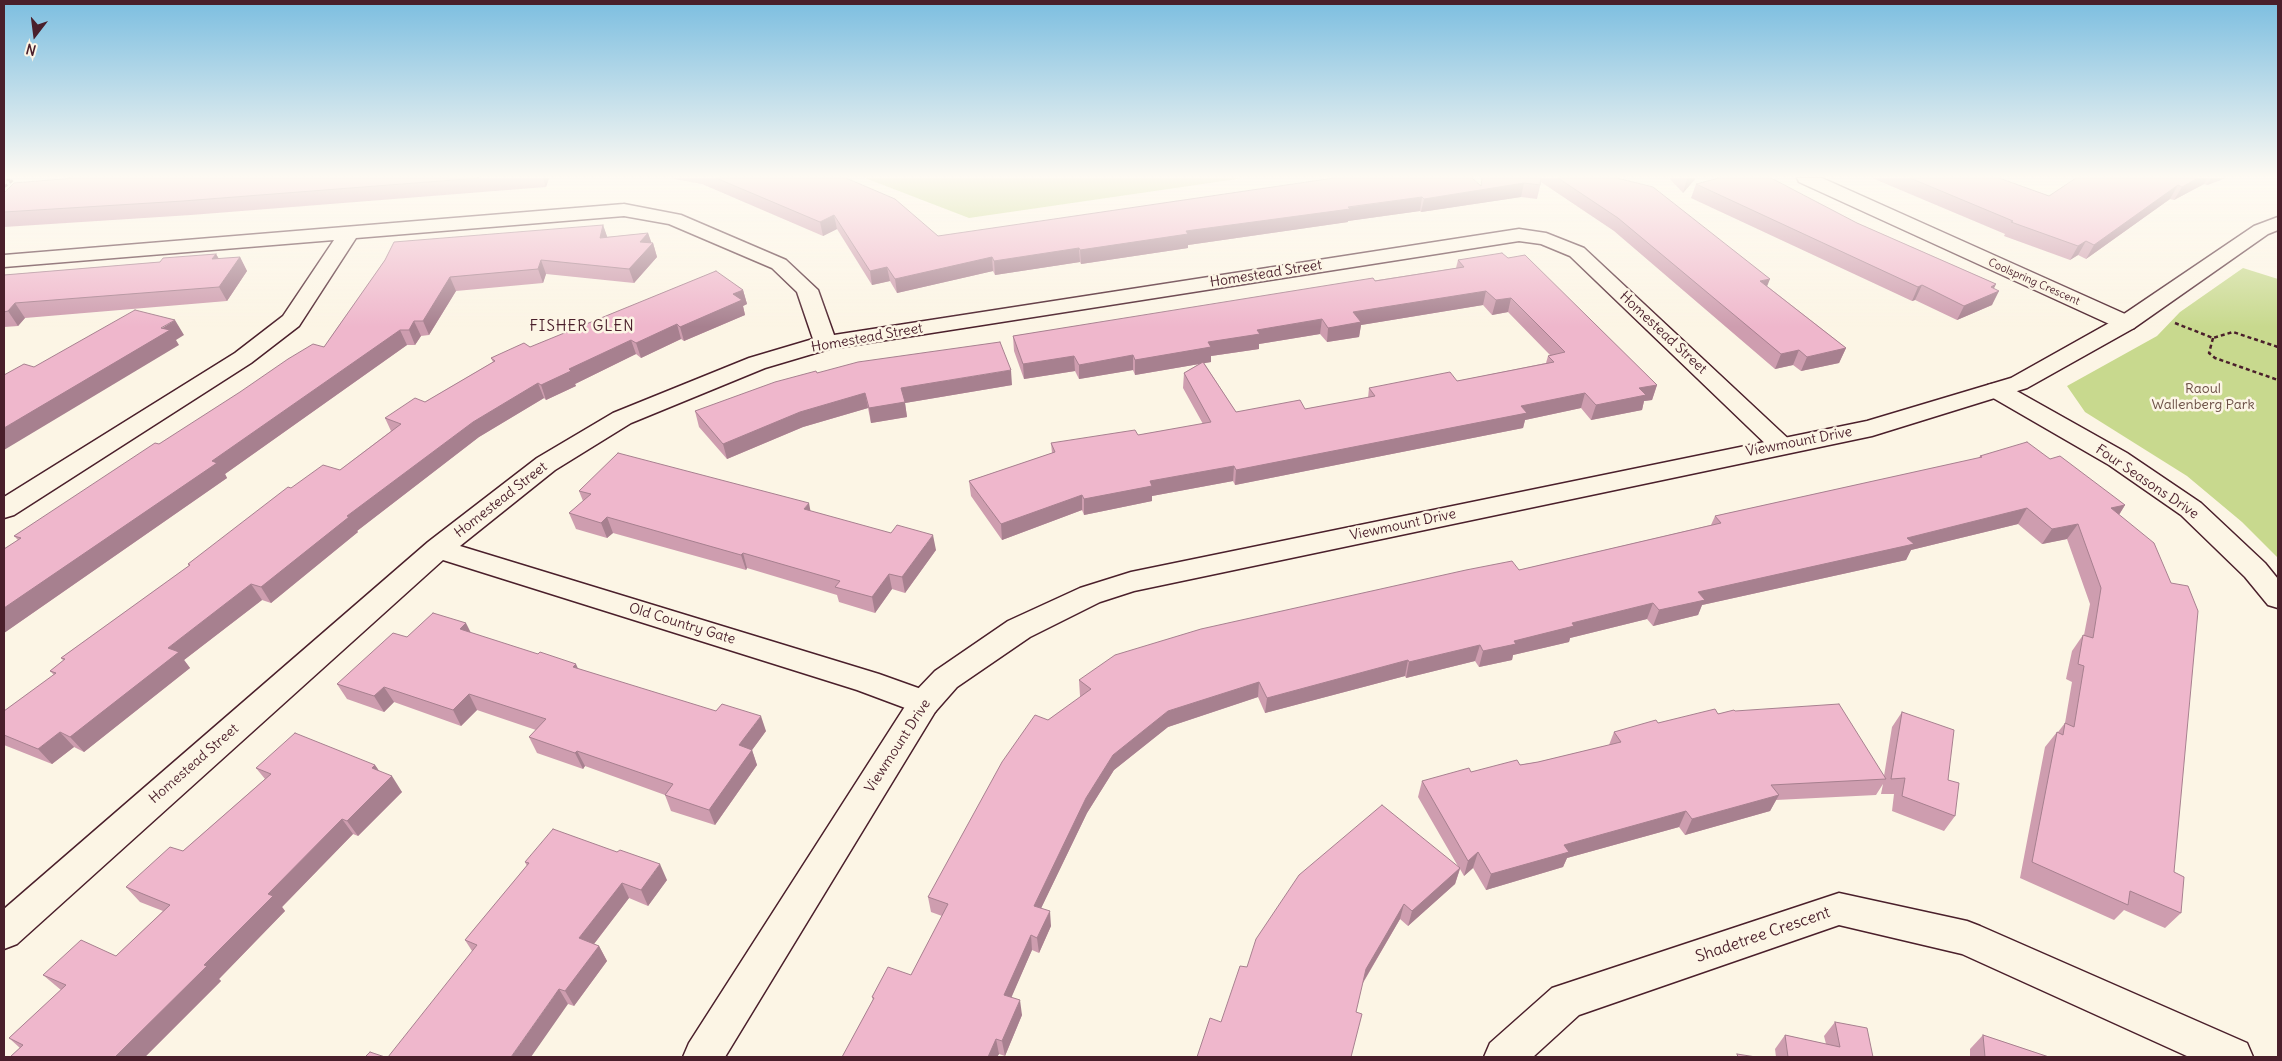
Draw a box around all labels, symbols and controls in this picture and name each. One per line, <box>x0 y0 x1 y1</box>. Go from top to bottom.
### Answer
north arrow <box>10 10 60 60</box>
text: N <box>24 40 38 59</box>
street label: Coolspring Crescent <box>1986 256 2082 308</box>
street label: Homestead Street <box>1209 257 1323 291</box>
street label: Homestead Street <box>1616 288 1710 378</box>
district label: FISHER GLEN <box>528 318 636 336</box>
street label: Homestead Street <box>810 320 924 356</box>
park label: Raoul Wallenberg Park <box>2151 381 2255 414</box>
street label: Viewmount Drive <box>1744 423 1854 461</box>
street label: Four Seasons Drive <box>2092 441 2202 523</box>
street label: Homestead Street <box>451 459 551 541</box>
street label: Viewmount Drive <box>1348 506 1458 544</box>
street label: Old Country Gate <box>627 600 737 648</box>
street label: Viewmount Drive <box>862 696 934 796</box>
street label: Homestead Street <box>146 721 242 807</box>
street label: Shadetree Crescent <box>1693 903 1833 967</box>

